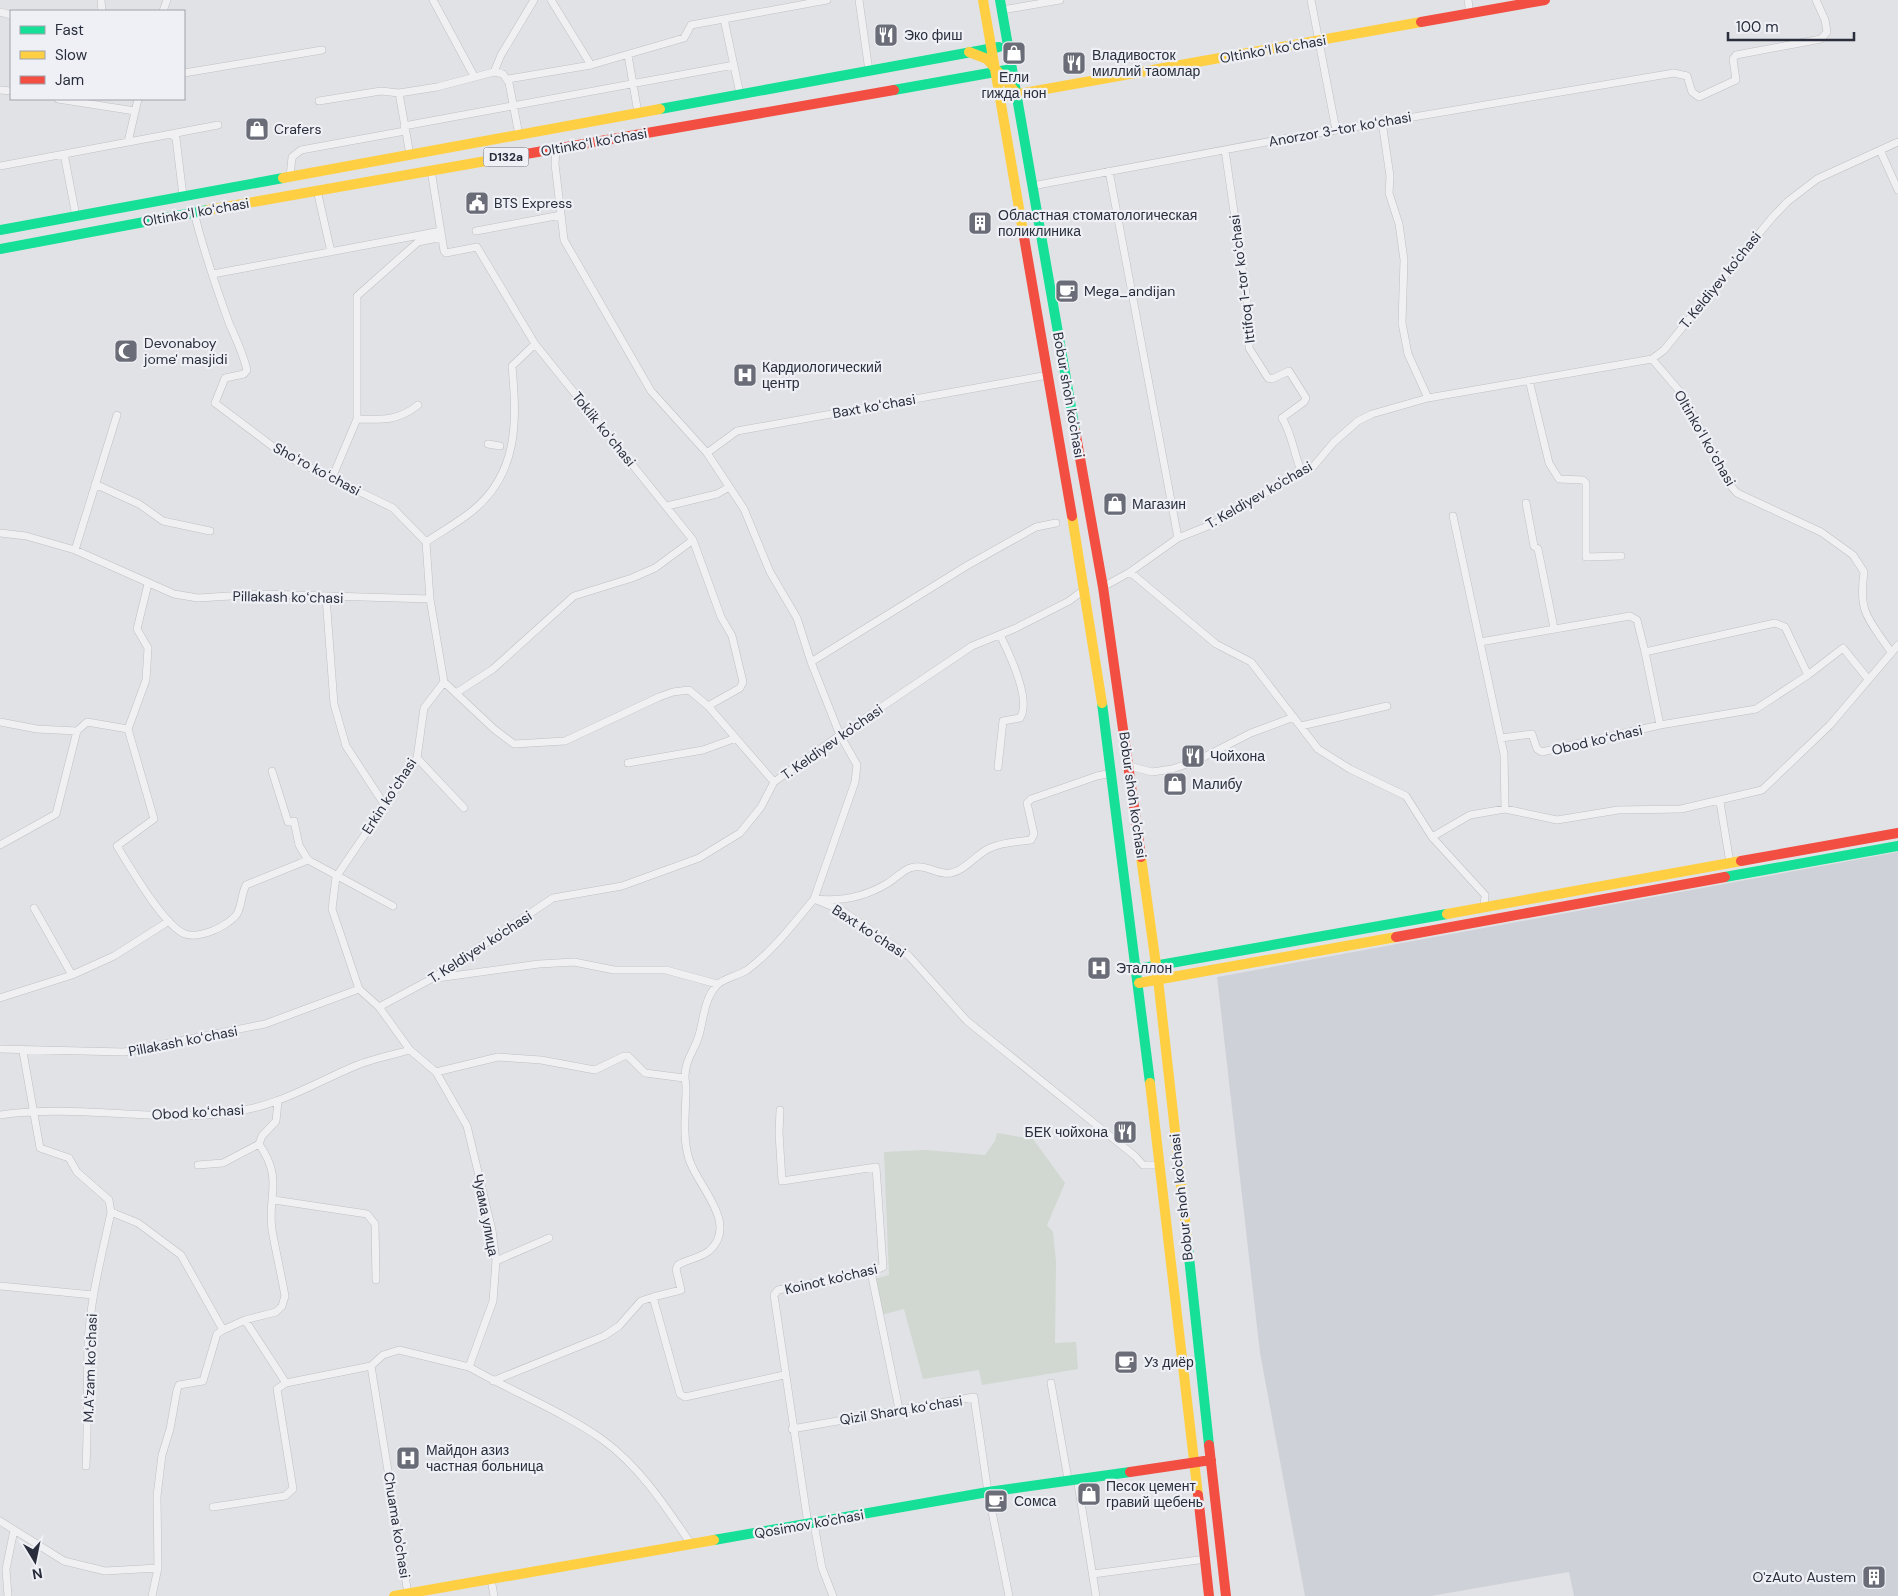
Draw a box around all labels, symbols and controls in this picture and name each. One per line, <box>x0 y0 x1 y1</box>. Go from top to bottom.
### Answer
legend <box>10 10 185 100</box>
scale bar <box>1728 10 1854 42</box>
text: 100 m <box>1736 17 1779 37</box>
text: Fast <box>55 20 84 40</box>
restaurant icon: Эко фиш <box>873 22 899 48</box>
place label: Эко фиш <box>904 26 962 44</box>
street label: Oltinkoʻl koʻchasi <box>1218 31 1328 67</box>
shop icon: Егли гижда нон <box>1001 40 1027 66</box>
text: Slow <box>55 45 88 65</box>
place label: Владивосток миллий таомлар <box>1092 46 1201 80</box>
restaurant icon: Владивосток миллий таомлар <box>1061 50 1087 76</box>
place label: Егли гижда нон <box>981 68 1047 102</box>
text: Jam <box>55 70 84 90</box>
street label: Anorzor 3-tor koʻchasi <box>1267 108 1413 150</box>
shop icon: Crafers <box>244 116 270 142</box>
place label: Crafers <box>274 120 321 138</box>
street label: Oltinkoʻl koʻchasi <box>539 124 649 160</box>
road number: D132a <box>484 148 528 166</box>
public building icon: BTS Express <box>464 190 490 216</box>
street label: Oltinkoʻl koʻchasi <box>141 194 251 230</box>
place label: BTS Express <box>494 194 572 212</box>
place label: Областная стоматологическая поликлиника <box>998 206 1197 240</box>
building icon: Областная стоматологическая поликлиника <box>967 210 993 236</box>
street label: Ittifoq 1-tor koʻchasi <box>1225 214 1259 344</box>
street label: T. Keldiyev ko'chasi <box>1675 228 1765 332</box>
cafe icon: Mega_andijan <box>1054 278 1080 304</box>
place label: Mega_andijan <box>1084 282 1175 300</box>
street label: Bobur shoh ko'chasi <box>1049 331 1089 459</box>
place label: Devonaboy jome' masjidi <box>143 334 228 368</box>
mosque icon: Devonaboy jome' masjidi <box>113 338 139 364</box>
place label: Кардиологический центр <box>762 358 882 392</box>
hospital icon: Кардиологический центр <box>732 362 758 388</box>
street label: Oltinkoʻl koʻchasi <box>1670 387 1740 489</box>
street label: Toklik koʻchasi <box>568 388 640 470</box>
street label: Baxt koʻchasi <box>831 390 917 422</box>
street label: Shoʻro koʻchasi <box>270 438 364 500</box>
street label: T. Keldiyev ko'chasi <box>1203 457 1315 533</box>
shop icon: Магазин <box>1102 491 1128 517</box>
place label: Магазин <box>1132 495 1186 513</box>
street label: Pillakash koʻchasi <box>232 587 344 607</box>
street label: T. Keldiyev ko'chasi <box>778 700 886 784</box>
street label: Obod koʻchasi <box>1550 721 1644 759</box>
street label: Bobur shoh ko'chasi <box>1115 731 1151 859</box>
restaurant icon: Чойхона <box>1180 743 1206 769</box>
place label: Чойхона <box>1210 747 1265 765</box>
street label: Erkin koʻchasi <box>358 754 420 838</box>
shop icon: Малибу <box>1162 771 1188 797</box>
place label: Малибу <box>1192 775 1242 793</box>
street label: Baxt koʻchasi <box>829 901 909 961</box>
street label: T. Keldiyev ko'chasi <box>425 907 535 987</box>
hospital icon: Эталлон <box>1086 955 1112 981</box>
place label: Эталлон <box>1116 959 1172 977</box>
street label: Pillakash koʻchasi <box>127 1022 239 1060</box>
street label: Obod koʻchasi <box>151 1101 245 1123</box>
restaurant icon: БЕК чойхона <box>1112 1119 1138 1145</box>
place label: БЕК чойхона <box>1025 1123 1108 1141</box>
street label: Bobur shoh ko'chasi <box>1165 1133 1197 1261</box>
street label: Чуама улица <box>469 1172 503 1258</box>
street label: Koinot ko'chasi <box>783 1260 879 1298</box>
street label: M.Aʻzam koʻchasi <box>79 1313 101 1423</box>
cafe icon: Уз диёр <box>1113 1349 1139 1375</box>
place label: Уз диёр <box>1144 1353 1194 1371</box>
street label: Qizil Sharq koʻchasi <box>838 1391 964 1429</box>
place label: Майдон азиз частная больница <box>426 1441 544 1475</box>
hospital icon: Майдон азиз частная больница <box>395 1445 421 1471</box>
street label: Chuama ko'chasi <box>380 1471 414 1579</box>
place label: Песок цемент гравий щебень <box>1106 1477 1203 1511</box>
shop icon: Песок цемент гравий щебень <box>1076 1481 1102 1507</box>
cafe icon: Сомса <box>983 1488 1009 1514</box>
place label: Сомса <box>1014 1492 1057 1510</box>
street label: Qosimov ko'chasi <box>753 1505 865 1543</box>
north arrow <box>10 1536 60 1586</box>
text: N <box>31 1564 44 1584</box>
building icon: O'zAuto Austem <box>1861 1564 1887 1590</box>
place label: O'zAuto Austem <box>1752 1568 1856 1586</box>

